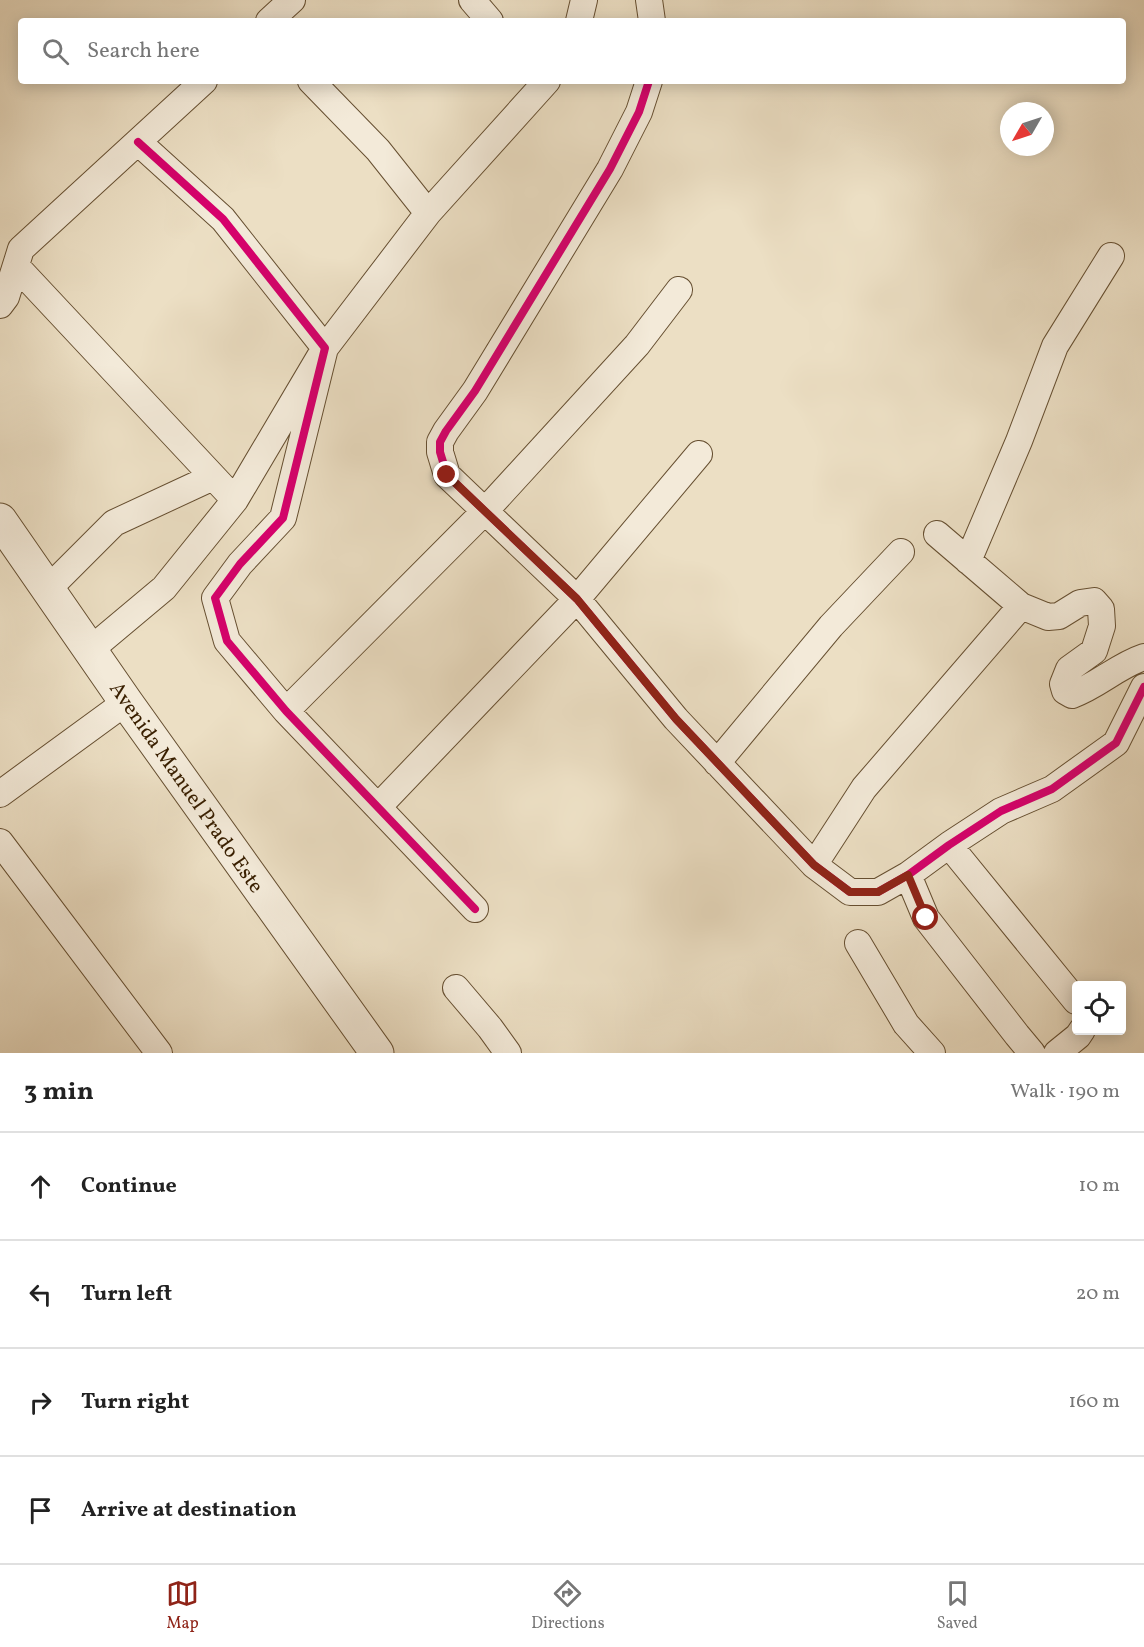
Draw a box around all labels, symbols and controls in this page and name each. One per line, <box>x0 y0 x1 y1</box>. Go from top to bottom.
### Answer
search box <box>18 18 1126 84</box>
icon: search <box>39 35 72 68</box>
text: Search here <box>87 36 200 67</box>
north arrow <box>1000 102 1054 156</box>
route end <box>433 461 459 487</box>
street label: Avenida Manuel Prado Este <box>102 676 270 899</box>
route start <box>912 904 938 930</box>
map controls <box>1072 981 1126 1035</box>
button: locate <box>1072 981 1126 1035</box>
text: 3 min <box>24 1074 94 1110</box>
text: Walk · 190 m <box>1010 1078 1120 1106</box>
icon: ahead <box>24 1170 57 1203</box>
text: Continue <box>81 1171 177 1202</box>
text: 10 m <box>1079 1172 1120 1200</box>
icon: left <box>24 1278 57 1311</box>
text: Turn left <box>81 1279 172 1310</box>
text: 20 m <box>1076 1280 1120 1308</box>
icon: right <box>24 1386 57 1419</box>
text: Turn right <box>81 1387 189 1418</box>
text: 160 m <box>1068 1388 1120 1416</box>
icon: arrive <box>24 1494 57 1527</box>
text: Arrive at destination <box>81 1495 297 1526</box>
tab: Map <box>166 1577 199 1635</box>
tab: Directions <box>531 1577 605 1635</box>
tab: Saved <box>937 1577 978 1635</box>

